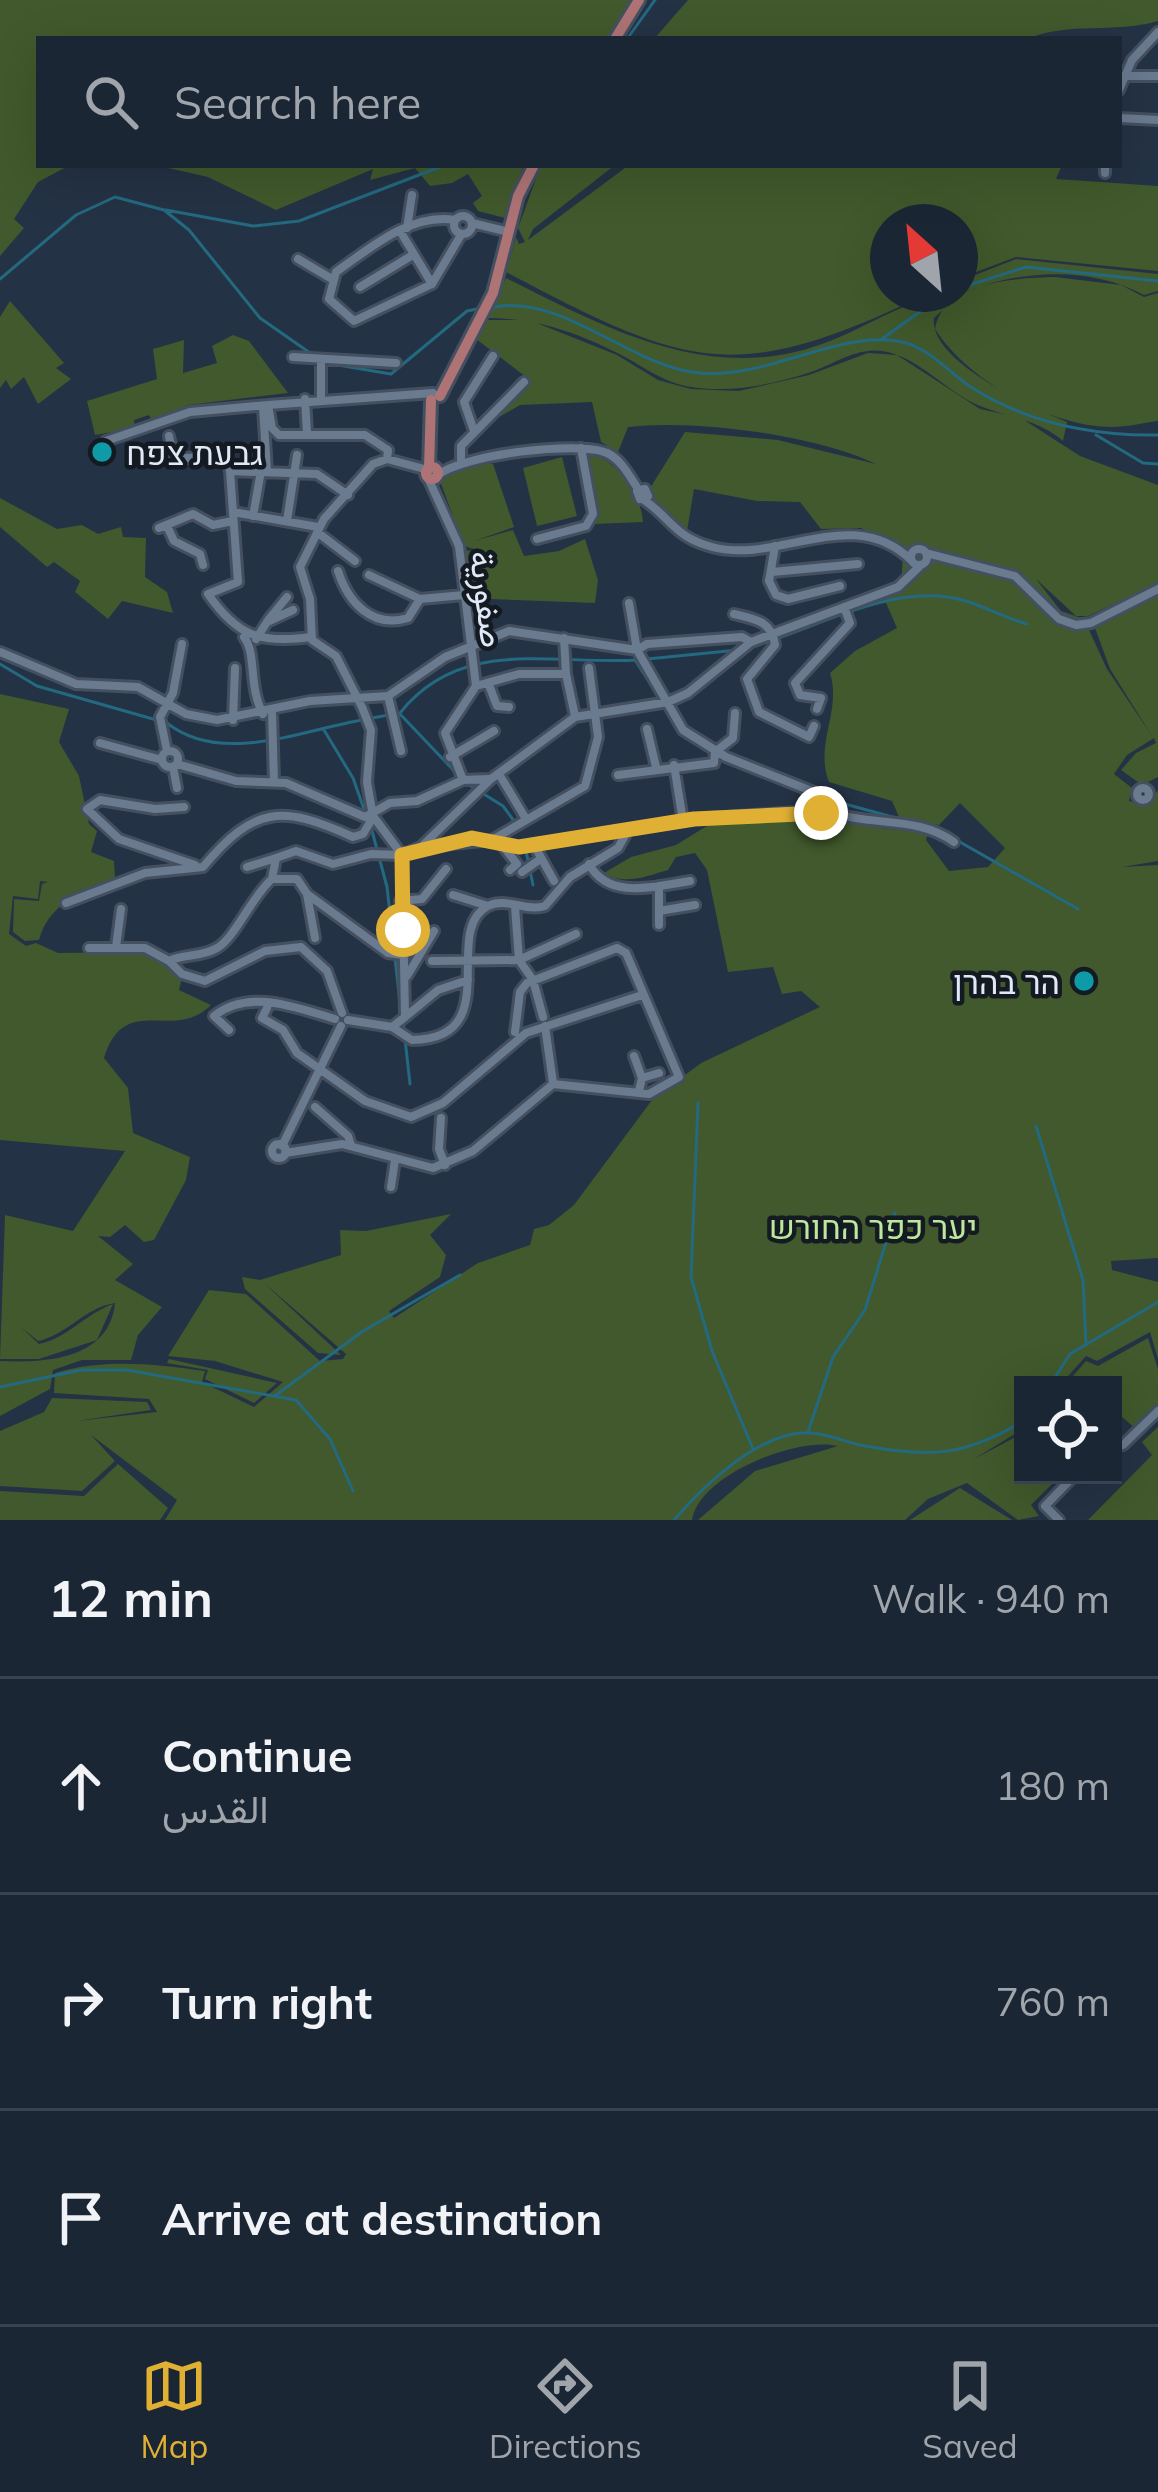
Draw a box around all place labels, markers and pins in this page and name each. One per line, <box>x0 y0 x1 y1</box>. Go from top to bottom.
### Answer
place label: גבעת צפח <box>126 432 263 473</box>
marker: גבעת צפח <box>89 439 115 465</box>
place label: הר בהרן <box>953 961 1060 1002</box>
marker: הר בהרן <box>1071 968 1097 994</box>

